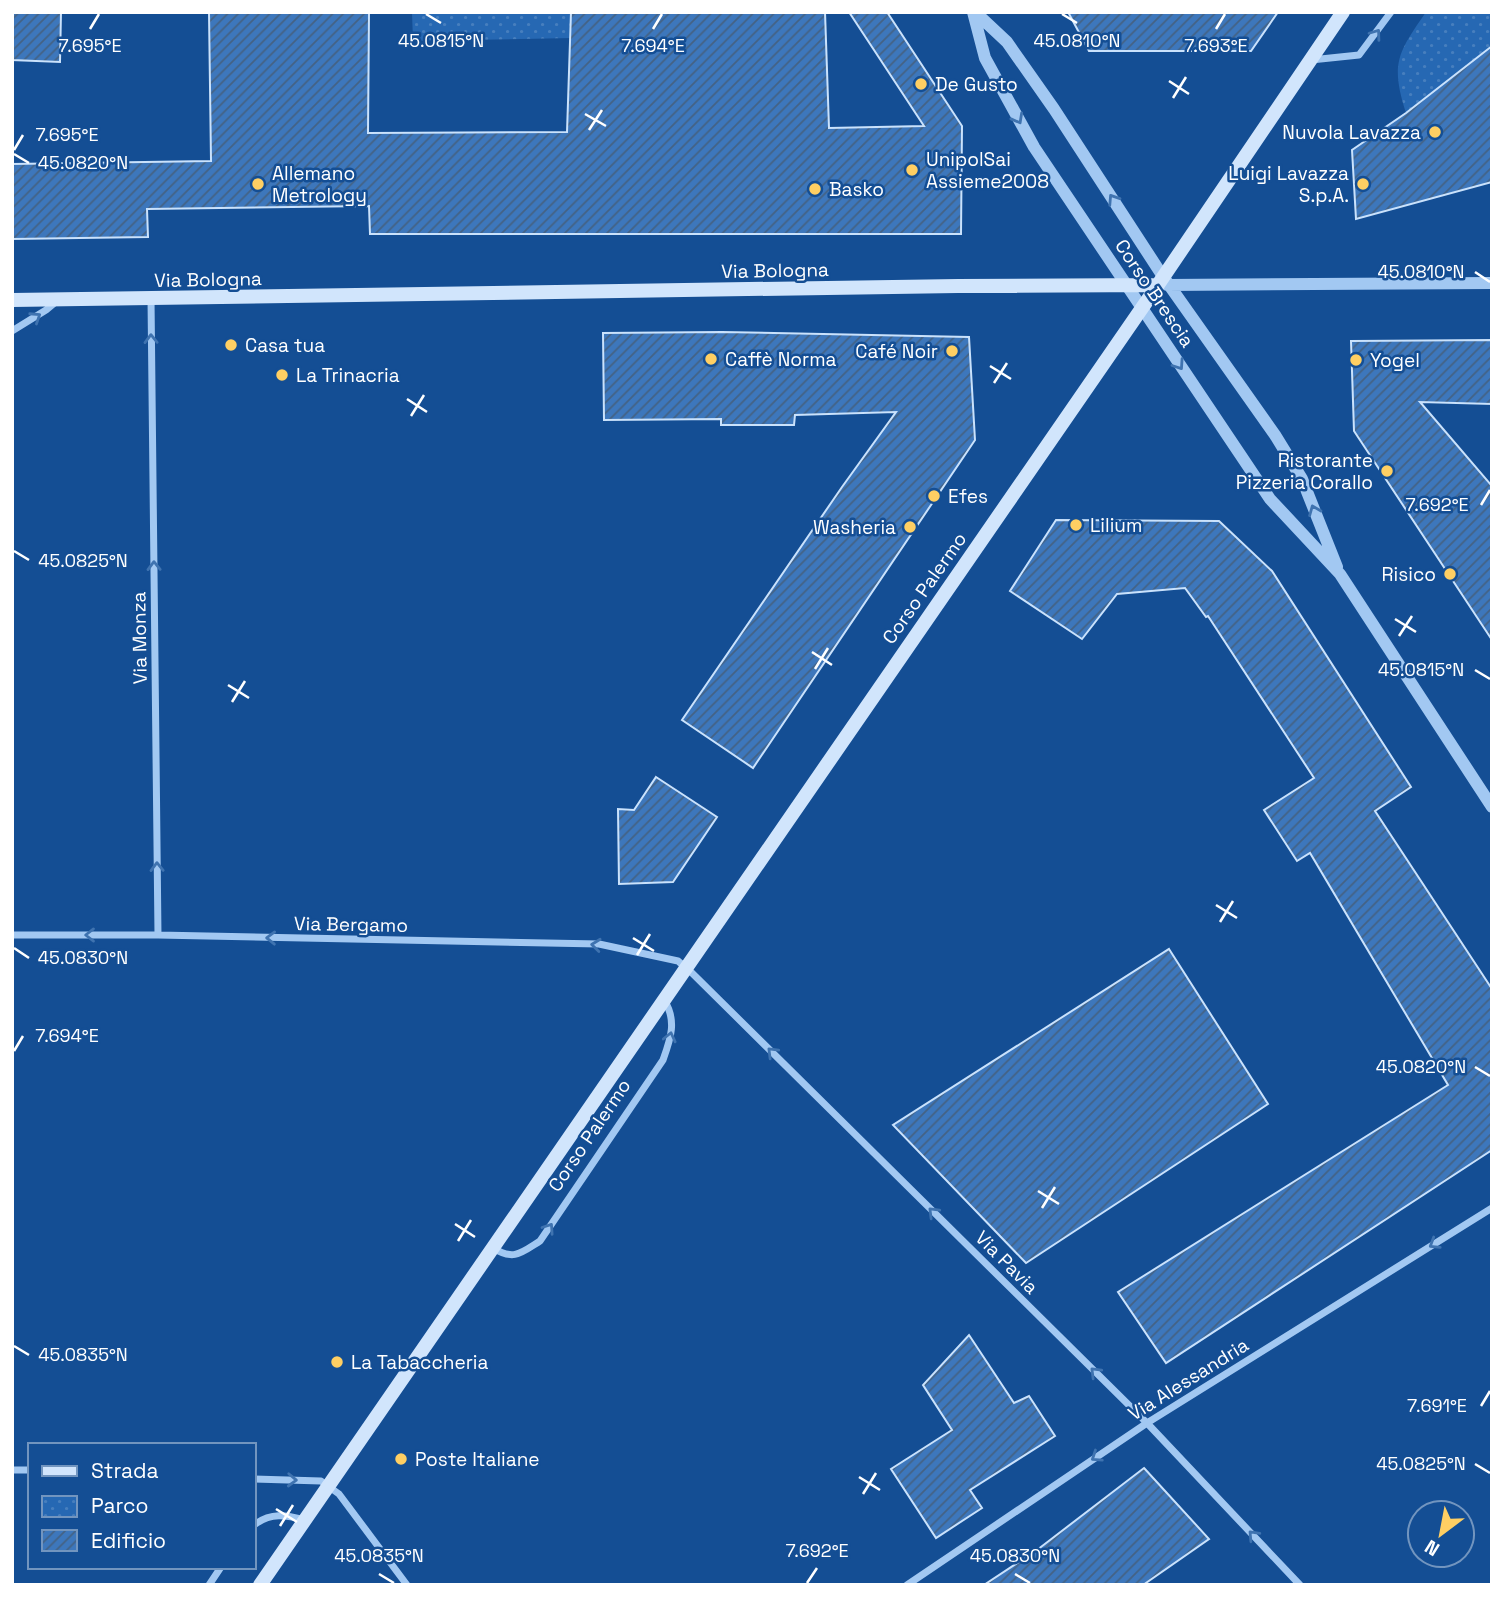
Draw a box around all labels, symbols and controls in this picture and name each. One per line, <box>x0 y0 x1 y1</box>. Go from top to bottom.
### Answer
text: 45.0815°N <box>398 29 484 52</box>
text: 45.0810°N <box>1034 29 1120 52</box>
one-way arrow <box>1368 29 1380 42</box>
text: 7.695°E <box>58 34 122 57</box>
text: 7.694°E <box>621 34 685 57</box>
text: 7.693°E <box>1184 34 1248 57</box>
place label: De Gusto <box>935 72 1018 97</box>
marker: De Gusto <box>913 76 929 92</box>
one-way arrow <box>1010 112 1023 125</box>
place label: Nuvola Lavazza <box>1282 120 1421 145</box>
text: 7.695°E <box>35 123 99 146</box>
marker: Nuvola Lavazza <box>1427 124 1443 140</box>
place label: UnipolSai Assieme2008 <box>926 147 1049 194</box>
text: 45.0820°N <box>38 151 128 174</box>
place label: Allemano Metrology <box>272 161 367 208</box>
place label: Luigi Lavazza S.p.A. <box>1228 161 1349 208</box>
marker: UnipolSai Assieme2008 <box>904 162 920 178</box>
marker: Allemano Metrology <box>250 176 266 192</box>
marker: Luigi Lavazza S.p.A. <box>1355 176 1371 192</box>
place label: Basko <box>829 177 884 202</box>
marker: Basko <box>807 181 823 197</box>
one-way arrow <box>1109 194 1121 207</box>
street label: Corso Brescia <box>1109 234 1200 352</box>
street label: Via Bologna <box>721 257 829 284</box>
text: 45.0810°N <box>1378 260 1464 283</box>
street label: Via Bologna <box>154 266 262 293</box>
one-way arrow <box>28 313 41 325</box>
one-way arrow <box>143 333 159 343</box>
place label: Casa tua <box>245 333 325 358</box>
marker: Casa tua <box>223 337 239 353</box>
place label: Café Noir <box>855 339 938 364</box>
marker: Café Noir <box>944 343 960 359</box>
place label: Caffè Norma <box>725 347 837 372</box>
place label: Yogel <box>1370 348 1420 373</box>
marker: Caffè Norma <box>703 351 719 367</box>
marker: Yogel <box>1348 352 1364 368</box>
one-way arrow <box>1171 357 1184 370</box>
place label: La Trinacria <box>296 363 400 388</box>
marker: La Trinacria <box>274 367 290 383</box>
place label: Ristorante Pizzeria Corallo <box>1236 448 1373 495</box>
marker: Ristorante Pizzeria Corallo <box>1379 463 1395 479</box>
place label: Efes <box>948 484 988 509</box>
marker: Efes <box>926 488 942 504</box>
text: 7.692°E <box>1405 493 1469 516</box>
one-way arrow <box>1309 505 1323 517</box>
place label: Lilium <box>1090 513 1142 538</box>
place label: Washeria <box>813 515 896 540</box>
marker: Lilium <box>1068 517 1084 533</box>
marker: Washeria <box>902 519 918 535</box>
street label: Corso Palermo <box>877 528 972 649</box>
text: 45.0825°N <box>38 549 128 572</box>
one-way arrow <box>146 560 162 571</box>
place label: Risico <box>1382 562 1436 587</box>
marker: Risico <box>1442 566 1458 582</box>
street label: Via Monza <box>126 591 153 685</box>
text: 45.0815°N <box>1378 658 1464 681</box>
one-way arrow <box>150 861 165 872</box>
street label: Via Bergamo <box>294 911 408 938</box>
one-way arrow <box>84 927 95 943</box>
one-way arrow <box>265 930 276 946</box>
one-way arrow <box>591 938 602 953</box>
text: 45.0830°N <box>38 946 128 969</box>
text: 7.694°E <box>35 1024 99 1047</box>
one-way arrow <box>661 1031 676 1043</box>
one-way arrow <box>767 1047 780 1060</box>
text: 45.0820°N <box>1376 1055 1466 1078</box>
street label: Corso Palermo <box>542 1074 636 1197</box>
one-way arrow <box>929 1207 942 1220</box>
one-way arrow <box>541 1223 554 1236</box>
street label: Via Pavia <box>970 1225 1044 1299</box>
one-way arrow <box>1428 1236 1441 1249</box>
street label: Via Alessandria <box>1123 1332 1253 1426</box>
text: 45.0835°N <box>38 1343 128 1366</box>
place label: La Tabaccheria <box>351 1350 488 1375</box>
marker: La Tabaccheria <box>329 1354 345 1370</box>
one-way arrow <box>1090 1367 1103 1380</box>
text: 7.691°E <box>1407 1394 1467 1417</box>
legend <box>28 1443 256 1569</box>
place label: Poste Italiane <box>415 1447 540 1472</box>
one-way arrow <box>1091 1449 1104 1462</box>
marker: Poste Italiane <box>393 1451 409 1467</box>
text: 45.0825°N <box>1376 1452 1466 1475</box>
text: Strada <box>91 1457 158 1484</box>
one-way arrow <box>287 1473 298 1488</box>
text: Parco <box>91 1492 149 1519</box>
north arrow <box>1406 1499 1476 1569</box>
text: Edificio <box>91 1527 166 1554</box>
one-way arrow <box>1249 1530 1262 1543</box>
text: N <box>1420 1534 1444 1562</box>
text: 7.692°E <box>785 1539 849 1562</box>
text: 45.0835°N <box>334 1544 424 1567</box>
text: 45.0830°N <box>970 1544 1060 1567</box>

